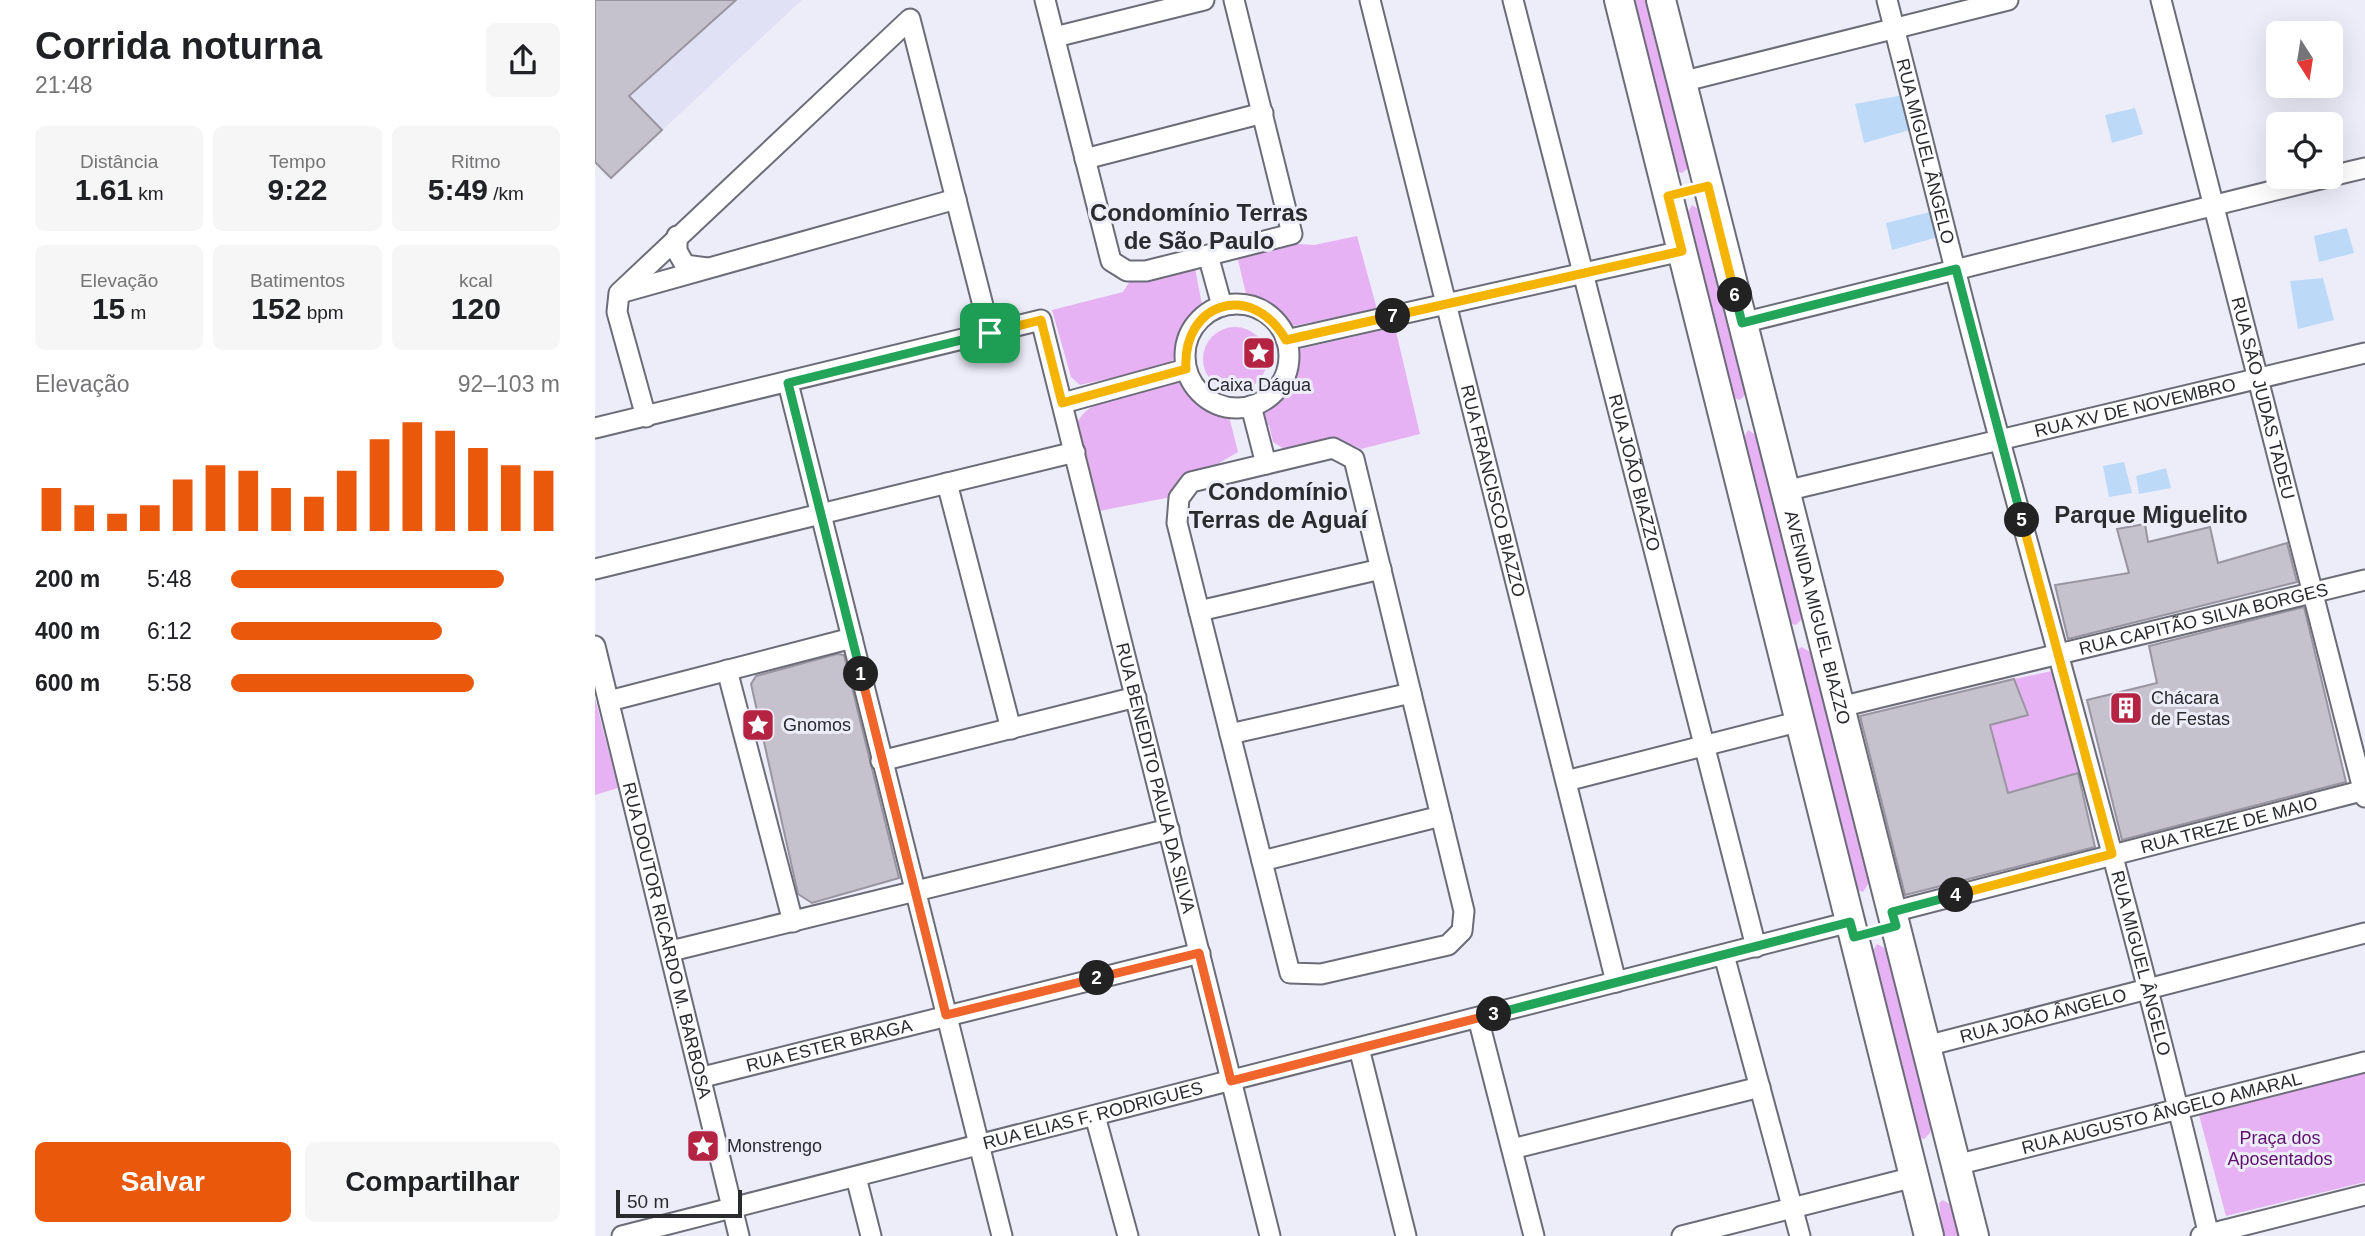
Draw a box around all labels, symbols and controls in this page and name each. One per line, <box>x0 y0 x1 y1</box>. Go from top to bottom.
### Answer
north arrow <box>2266 21 2343 98</box>
map controls <box>2266 21 2343 189</box>
button: share <box>486 23 560 97</box>
text: Corrida noturna <box>35 25 322 67</box>
street label: RUA MIGUEL ÂNGELO <box>1892 56 1958 246</box>
text: 21:48 <box>35 72 93 98</box>
button: locate <box>2266 112 2343 189</box>
text: Distância <box>80 151 158 172</box>
text: Tempo <box>269 151 326 172</box>
text: Ritmo <box>451 151 501 172</box>
text: 1.61 <box>75 173 133 206</box>
text: 9:22 <box>267 173 328 206</box>
text: 5:49 <box>428 173 488 206</box>
text: km <box>133 183 164 204</box>
text: /km <box>488 183 524 204</box>
district label: Condomínio Terras de São Paulo <box>1090 199 1308 254</box>
text: Elevação <box>80 270 158 291</box>
text: Batimentos <box>250 270 345 291</box>
text: kcal <box>459 270 493 291</box>
pin: 6 <box>1717 278 1753 312</box>
text: 6 <box>1729 284 1740 305</box>
text: 15 <box>92 292 125 325</box>
text: 152 <box>251 292 301 325</box>
text: 120 <box>451 292 501 325</box>
street label: RUA SÃO JUDAS TADEU <box>2227 295 2298 502</box>
pin: 7 <box>1375 298 1411 334</box>
text: m <box>125 302 146 323</box>
text: bpm <box>301 302 344 323</box>
pin <box>960 303 1020 363</box>
text: 7 <box>1387 305 1398 326</box>
icon: arrive <box>971 314 1009 352</box>
place icon: Caixa Dágua <box>1240 334 1278 372</box>
text: Elevação <box>35 371 130 397</box>
text: 92–103 m <box>458 371 560 397</box>
street label: RUA XV DE NOVEMBRO <box>2033 374 2238 441</box>
place label: Caixa Dágua <box>1207 375 1312 395</box>
street label: RUA FRANCISCO BIAZZO <box>1457 383 1529 599</box>
street label: RUA JOÃO BIAZZO <box>1605 392 1664 553</box>
district label: Condomínio Terras de Aguaí <box>1189 478 1369 533</box>
district label: Parque Miguelito <box>2054 501 2248 528</box>
pin: 5 <box>2005 503 2039 538</box>
street label: AVENIDA MIGUEL BIAZZO <box>1781 508 1854 727</box>
text: 5 <box>2016 509 2027 530</box>
text: 200 m <box>35 566 100 592</box>
text: 5:48 <box>147 566 192 592</box>
street label: RUA CAPITÃO SILVA BORGES <box>2077 579 2330 659</box>
text: 400 m <box>35 618 100 644</box>
text: 6:12 <box>147 618 192 644</box>
street label: RUA BENEDITO PAULA DA SILVA <box>1112 641 1199 915</box>
pin: 1 <box>843 656 879 692</box>
text: 1 <box>855 663 866 684</box>
text: 600 m <box>35 670 100 696</box>
text: 5:58 <box>147 670 192 696</box>
place label: Chácara de Festas <box>2151 688 2230 729</box>
building icon: Chácara de Festas <box>2107 689 2145 727</box>
place icon: Gnomos <box>739 706 777 744</box>
place label: Gnomos <box>783 715 851 735</box>
street label: RUA DOUTOR RICARDO M. BARBOSA <box>619 780 715 1101</box>
street label: RUA TREZE DE MAIO <box>2138 793 2320 857</box>
street label: RUA MIGUEL ÂNGELO <box>2107 868 2174 1058</box>
pin: 4 <box>1939 878 1973 912</box>
text: 4 <box>1950 884 1961 905</box>
pin: 2 <box>1079 960 1115 996</box>
text: 2 <box>1091 967 1102 988</box>
street label: RUA JOÃO ÂNGELO <box>1958 985 2129 1047</box>
pin: 3 <box>1476 996 1511 1032</box>
text: 3 <box>1488 1003 1499 1024</box>
street label: RUA ESTER BRAGA <box>744 1015 914 1076</box>
street label: RUA AUGUSTO ÂNGELO AMARAL <box>2020 1068 2304 1158</box>
street label: RUA ELIAS F. RODRIGUES <box>981 1078 1205 1153</box>
place icon: Monstrengo <box>684 1127 722 1165</box>
park label: Praça dos Aposentados <box>2227 1128 2333 1169</box>
place label: Monstrengo <box>727 1136 822 1156</box>
button: Salvar <box>35 1142 291 1222</box>
button: Compartilhar <box>305 1142 560 1222</box>
scale bar <box>616 1187 742 1219</box>
text: 50 m <box>627 1191 669 1212</box>

